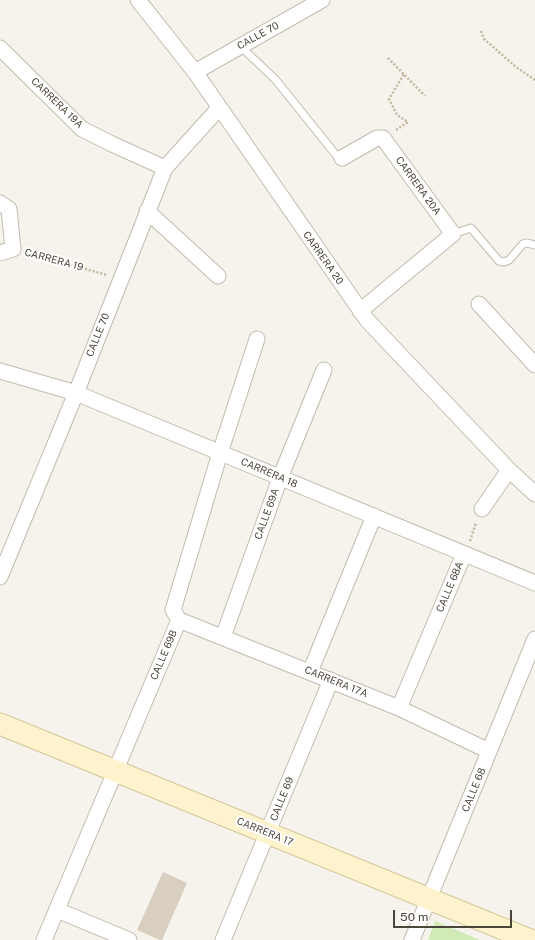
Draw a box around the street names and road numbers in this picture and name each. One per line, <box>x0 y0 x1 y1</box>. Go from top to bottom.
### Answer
street label: CALLE 70 <box>235 20 281 52</box>
street label: CARRERA 19A <box>29 75 85 131</box>
street label: CARRERA 20A <box>393 154 443 218</box>
street label: CARRERA 20 <box>300 229 346 287</box>
street label: CARRERA 19 <box>23 246 85 274</box>
street label: CALLE 70 <box>84 311 112 359</box>
street label: CARRERA 18 <box>239 456 299 490</box>
street label: CALLE 69A <box>252 487 282 541</box>
street label: CALLE 68A <box>434 560 466 614</box>
street label: CALLE 69B <box>148 628 180 682</box>
street label: CARRERA 17A <box>303 664 369 700</box>
street label: CALLE 68 <box>460 766 488 814</box>
street label: CALLE 69 <box>268 775 296 823</box>
street label: CARRERA 17 <box>235 815 295 849</box>

